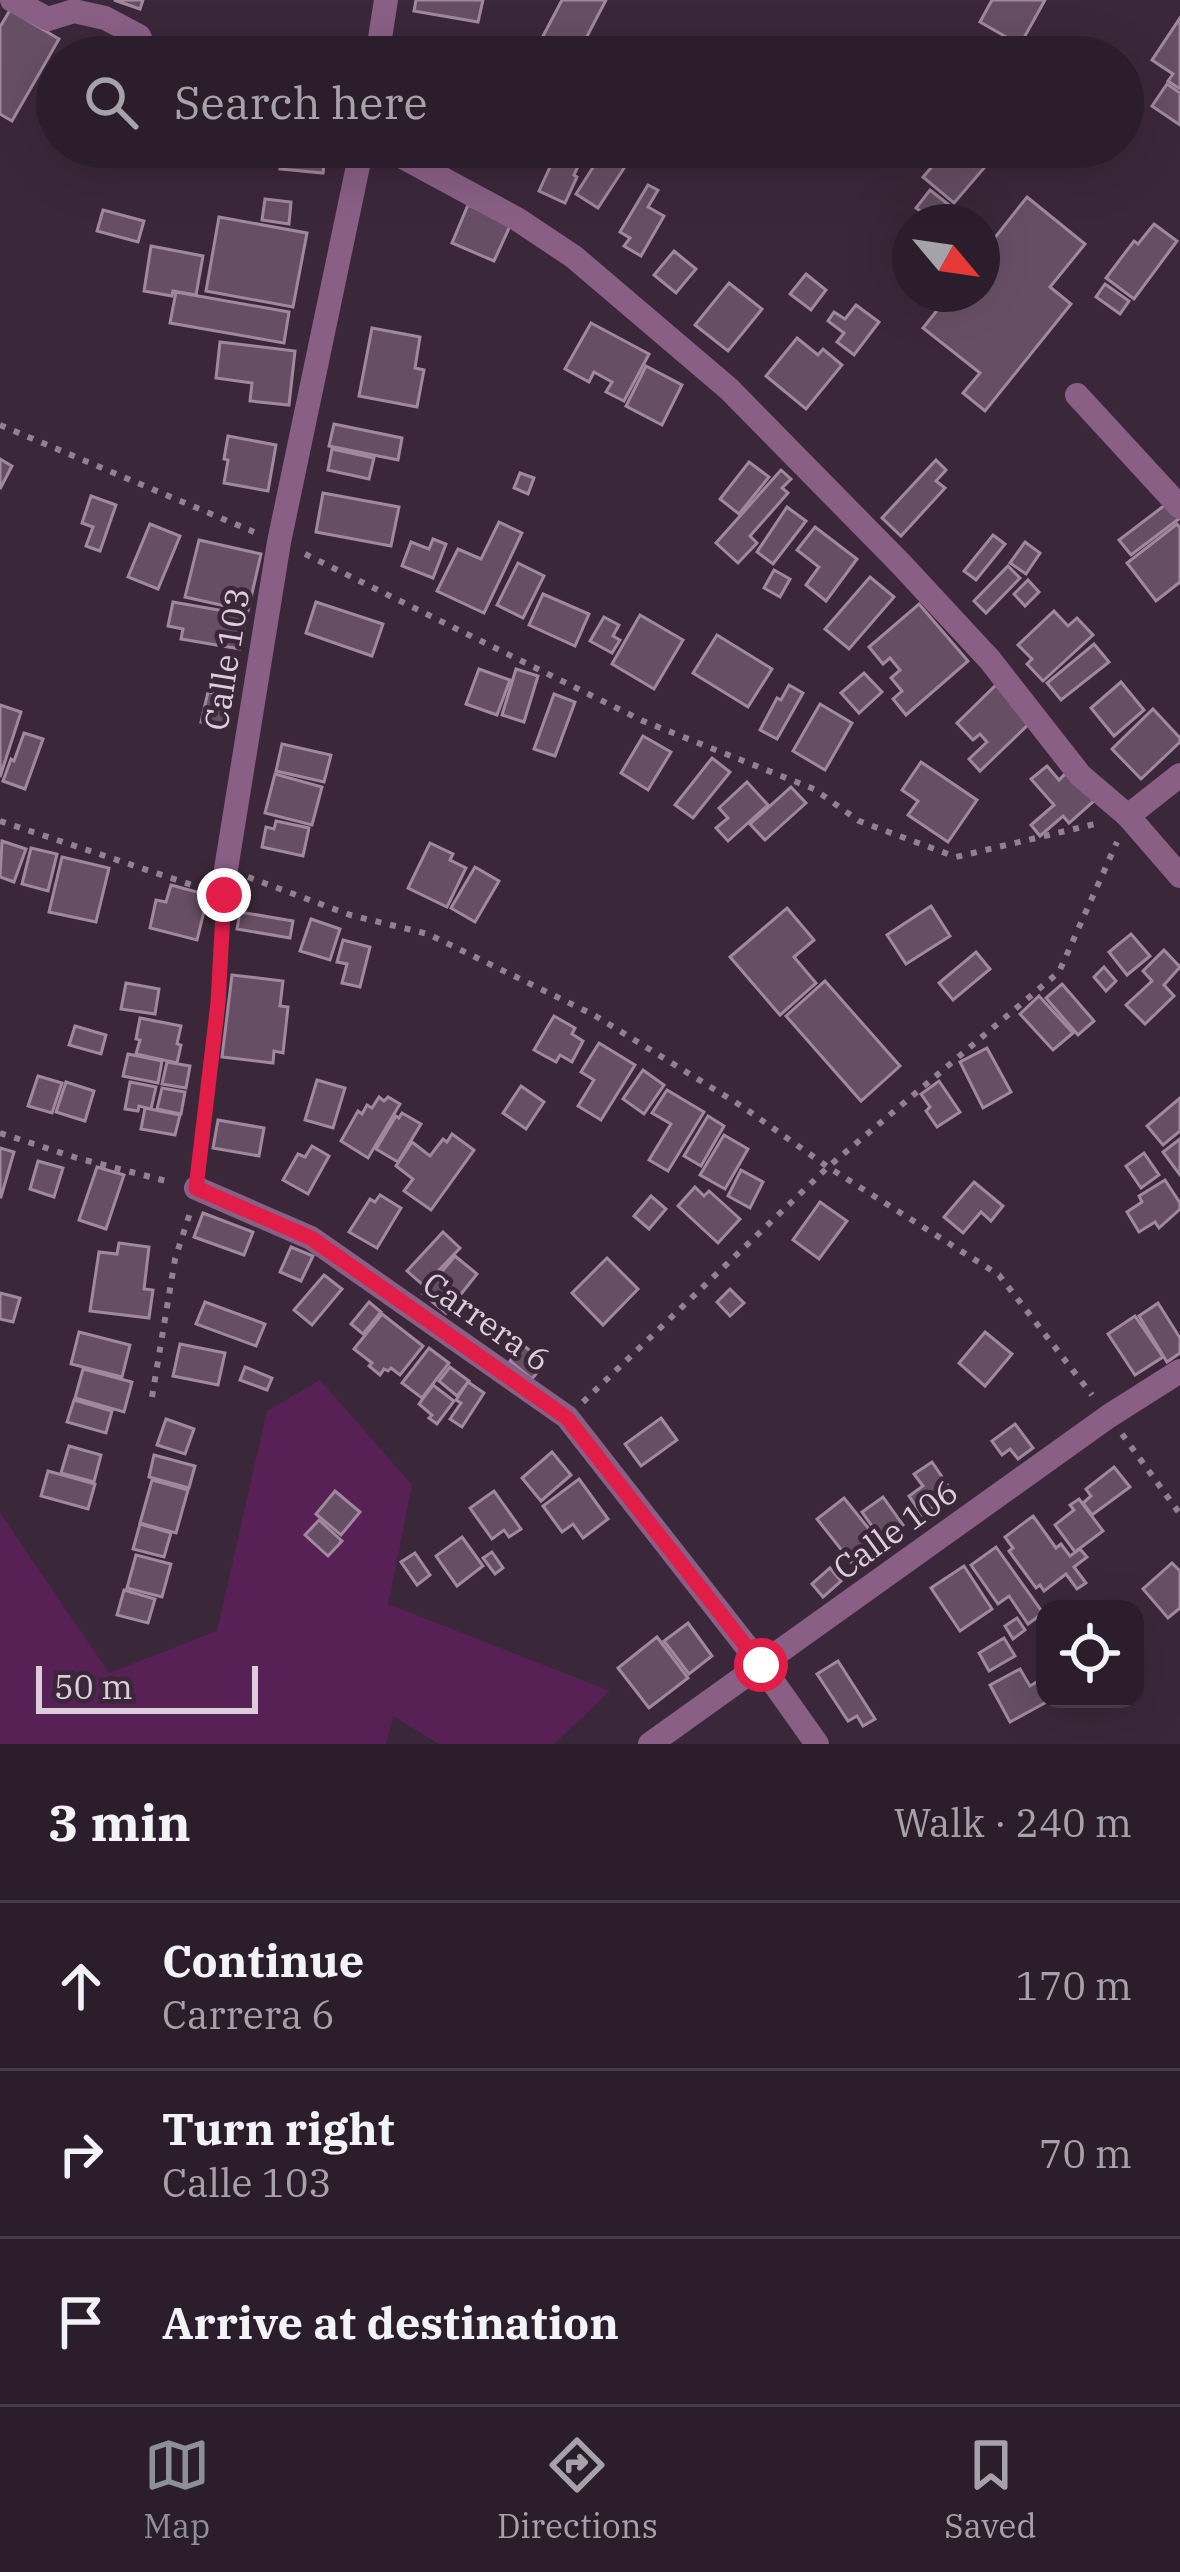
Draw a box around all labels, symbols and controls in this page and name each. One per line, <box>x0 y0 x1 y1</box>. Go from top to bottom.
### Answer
search box <box>36 36 1144 168</box>
icon: search <box>78 69 144 135</box>
text: Search here <box>174 73 428 131</box>
north arrow <box>892 204 1000 312</box>
street label: Calle 103 <box>194 585 258 733</box>
route end <box>197 868 251 922</box>
street label: Carrera 6 <box>415 1261 559 1381</box>
street label: Calle 106 <box>824 1469 966 1589</box>
map controls <box>1036 1600 1144 1708</box>
button: locate <box>1036 1600 1144 1708</box>
route start <box>734 1638 788 1692</box>
scale bar <box>36 1660 258 1713</box>
text: 50 m <box>54 1665 133 1708</box>
text: 3 min <box>48 1789 191 1855</box>
text: Walk · 240 m <box>894 1797 1132 1848</box>
text: Continue <box>162 1931 364 1989</box>
icon: ahead <box>48 1953 114 2019</box>
text: 170 m <box>1016 1960 1132 2011</box>
text: Carrera 6 <box>162 1989 335 2040</box>
text: Turn right <box>162 2099 394 2157</box>
icon: right <box>48 2121 114 2187</box>
text: 70 m <box>1039 2128 1132 2179</box>
text: Calle 103 <box>162 2157 332 2208</box>
icon: arrive <box>48 2289 114 2355</box>
text: Arrive at destination <box>162 2293 619 2351</box>
tab: Map <box>143 2432 210 2547</box>
tab: Directions <box>497 2432 658 2547</box>
tab: Saved <box>944 2432 1037 2547</box>

